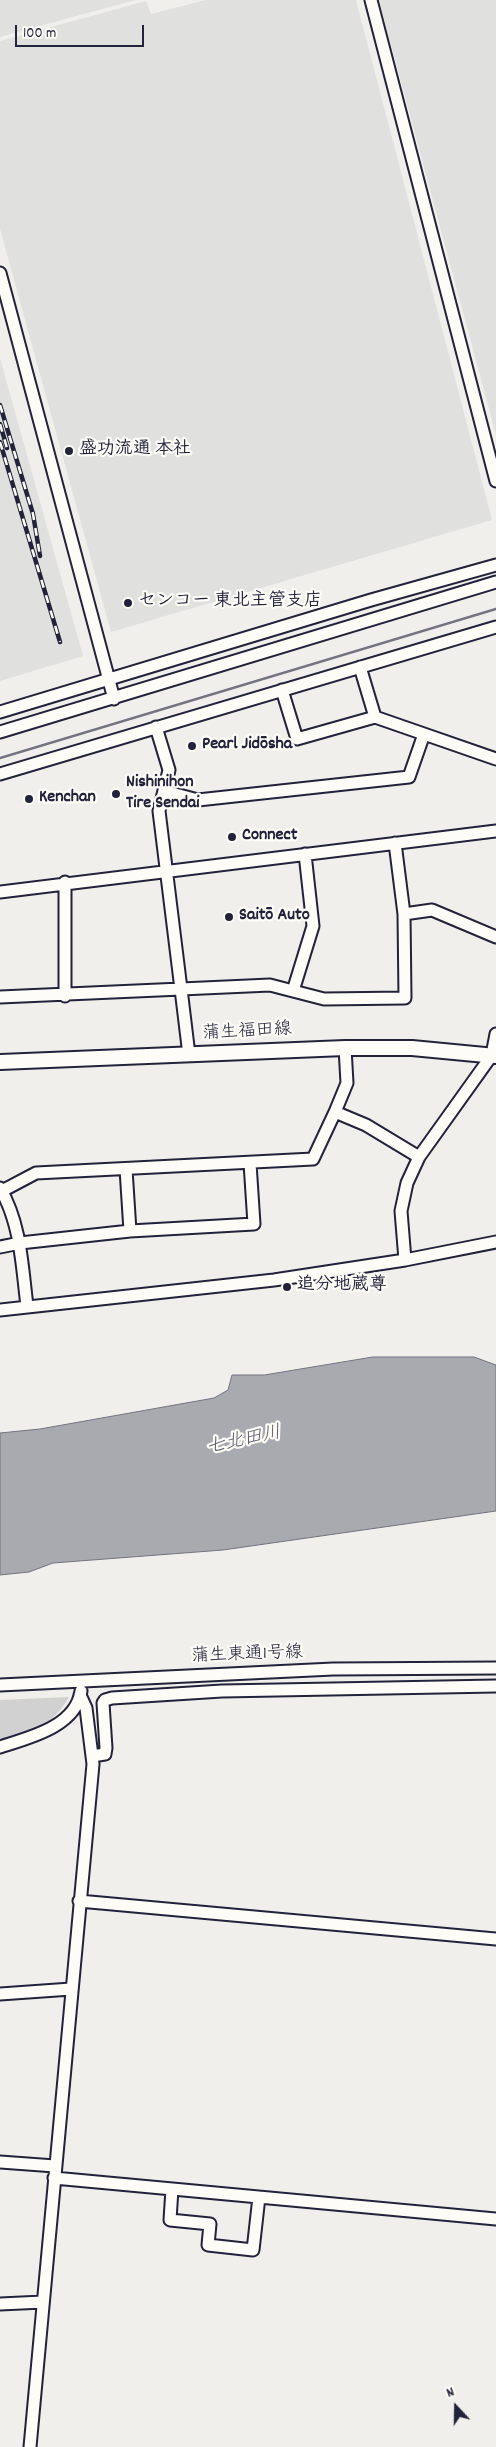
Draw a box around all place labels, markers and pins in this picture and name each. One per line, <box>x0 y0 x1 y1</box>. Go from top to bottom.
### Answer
place label: 盛功流通 本社 <box>79 440 191 462</box>
marker: 盛功流通 本社 <box>63 445 75 457</box>
place label: センコー 東北主管支店 <box>138 592 322 614</box>
marker: センコー 東北主管支店 <box>122 597 134 609</box>
place label: Pearl Jidōsha <box>202 735 292 757</box>
marker: Pearl Jidōsha <box>186 740 198 752</box>
place label: Nishinihon Tire Sendai <box>126 773 200 816</box>
place label: Kenchan <box>39 788 96 810</box>
marker: Nishinihon Tire Sendai <box>110 788 122 800</box>
marker: Kenchan <box>23 793 35 805</box>
place label: Connect <box>242 826 297 848</box>
marker: Connect <box>226 831 238 843</box>
place label: Saitō Auto <box>239 906 310 928</box>
marker: Saitō Auto <box>223 911 235 923</box>
place label: 追分地蔵尊 <box>297 1276 387 1298</box>
marker: 追分地蔵尊 <box>281 1281 293 1293</box>

